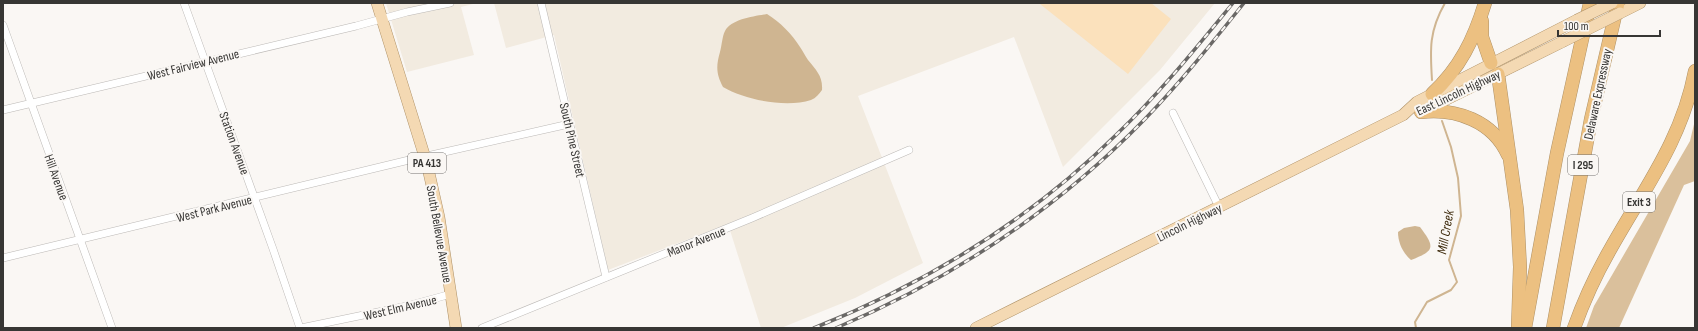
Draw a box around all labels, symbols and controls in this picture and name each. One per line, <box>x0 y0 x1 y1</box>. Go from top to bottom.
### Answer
scale bar <box>1558 12 1660 38</box>
text: 100 m <box>1564 19 1589 34</box>
street label: West Fairview Avenue <box>146 46 241 84</box>
street label: Delaware Expressway <box>1581 47 1615 141</box>
street label: East Lincoln Highway <box>1414 66 1503 119</box>
street label: South Pine Street <box>556 101 588 179</box>
street label: Station Avenue <box>215 110 253 177</box>
street label: Hill Avenue <box>40 152 72 202</box>
road number: PA 413 <box>408 153 446 173</box>
road number: I 295 <box>1568 155 1598 175</box>
street label: South Bellevue Avenue <box>423 184 455 284</box>
street label: West Park Avenue <box>175 192 254 226</box>
road number: Exit 3 <box>1623 192 1655 212</box>
street label: Lincoln Highway <box>1154 200 1225 245</box>
water label: Mill Creek <box>1433 208 1458 255</box>
street label: Manor Avenue <box>665 223 728 261</box>
street label: West Elm Avenue <box>362 292 438 324</box>

